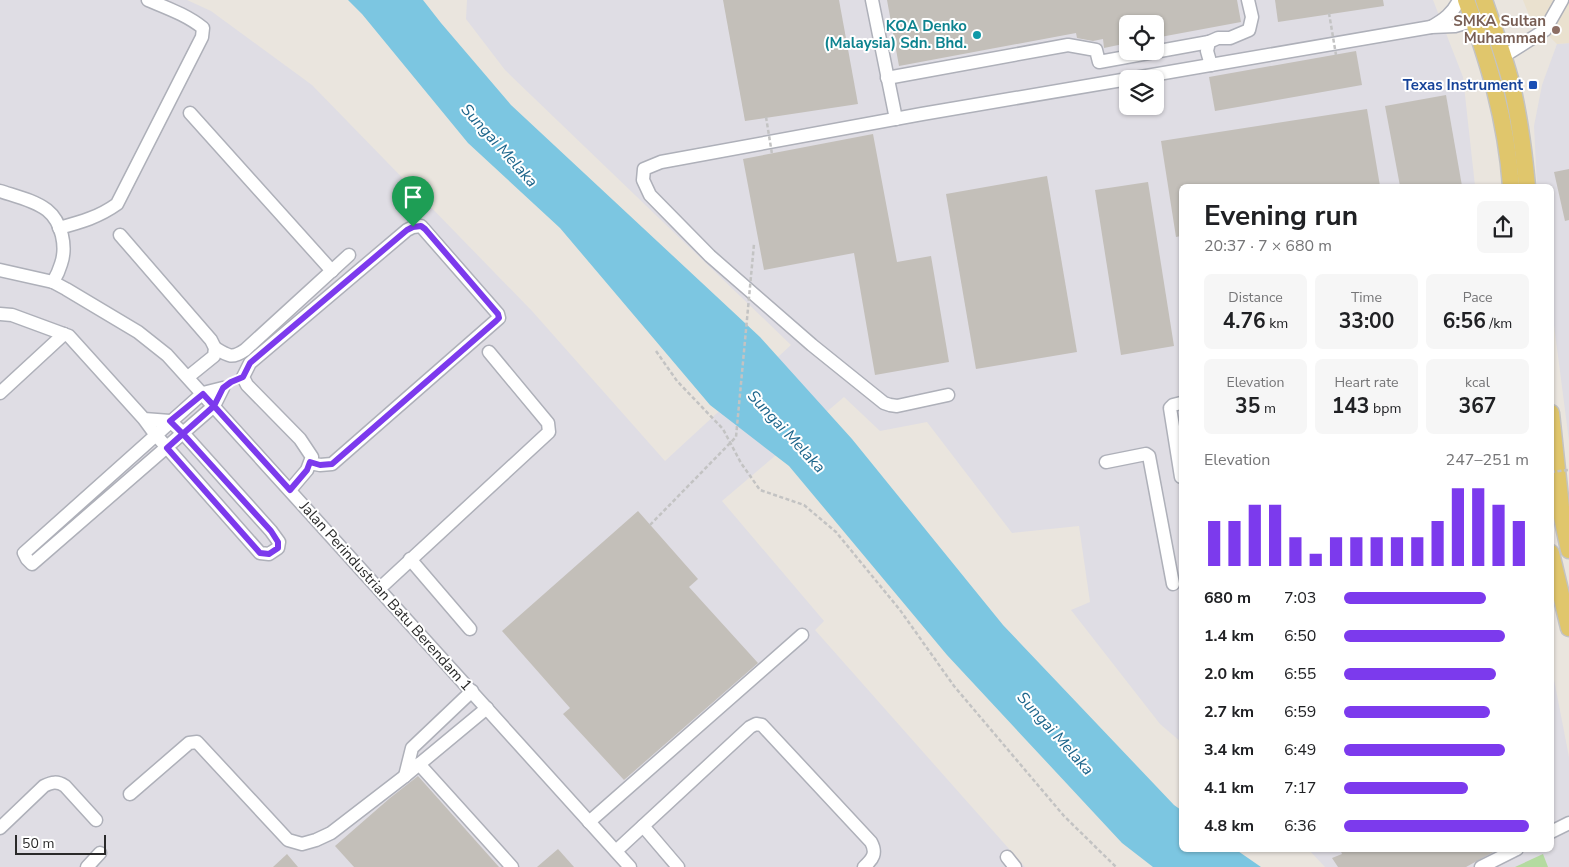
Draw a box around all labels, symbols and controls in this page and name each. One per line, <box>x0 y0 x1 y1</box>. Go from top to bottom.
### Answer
place label: SMKA Sultan Muhammad <box>1453 11 1546 48</box>
map controls <box>1119 15 1164 115</box>
button: locate <box>1119 15 1164 60</box>
place label: KOA Denko (Malaysia) Sdn. Bhd. <box>824 16 967 53</box>
marker: SMKA Sultan Muhammad <box>1550 24 1562 36</box>
marker: KOA Denko (Malaysia) Sdn. Bhd. <box>971 29 983 41</box>
button: layers <box>1119 70 1164 115</box>
place label: Texas Instrument <box>1403 75 1523 95</box>
marker: Texas Instrument <box>1527 79 1539 91</box>
water label: Sungai Melaka <box>456 99 543 192</box>
pin <box>392 176 434 227</box>
icon: arrive <box>399 183 427 211</box>
text: Evening run <box>1204 197 1358 235</box>
button: share <box>1477 201 1529 253</box>
text: 20:37 · 7 × 680 m <box>1204 235 1332 257</box>
text: Distance <box>1228 288 1283 307</box>
text: Time <box>1351 288 1382 307</box>
text: Pace <box>1463 288 1492 307</box>
text: 4.76 <box>1223 307 1266 335</box>
text: 33:00 <box>1339 307 1394 335</box>
text: 6:56 <box>1443 307 1486 335</box>
text: km <box>1266 314 1288 333</box>
text: /km <box>1486 314 1512 333</box>
text: Elevation <box>1227 373 1284 392</box>
text: Heart rate <box>1334 373 1399 392</box>
text: kcal <box>1465 373 1490 392</box>
water label: Sungai Melaka <box>742 386 830 478</box>
text: 35 <box>1235 392 1260 420</box>
text: 143 <box>1332 392 1369 420</box>
text: 367 <box>1459 392 1496 420</box>
text: m <box>1260 399 1276 418</box>
text: bpm <box>1369 399 1401 418</box>
text: Elevation <box>1204 449 1270 471</box>
text: 247–251 m <box>1446 449 1529 471</box>
street label: Jalan Perindustrian Batu Berendam 1 <box>295 496 477 695</box>
text: 680 m <box>1204 587 1251 609</box>
text: 7:03 <box>1284 587 1316 609</box>
text: 1.4 km <box>1204 625 1254 647</box>
text: 6:50 <box>1284 625 1316 647</box>
text: 2.0 km <box>1204 663 1254 685</box>
text: 6:55 <box>1284 663 1316 685</box>
water label: Sungai Melaka <box>1012 687 1099 780</box>
text: 2.7 km <box>1204 701 1254 723</box>
text: 6:59 <box>1284 701 1316 723</box>
text: 3.4 km <box>1204 739 1254 761</box>
text: 6:49 <box>1284 739 1316 761</box>
text: 4.1 km <box>1204 777 1254 799</box>
text: 7:17 <box>1284 777 1316 799</box>
text: 4.8 km <box>1204 815 1254 837</box>
text: 6:36 <box>1284 815 1316 837</box>
scale bar <box>15 832 106 855</box>
text: 50 m <box>22 834 54 853</box>

